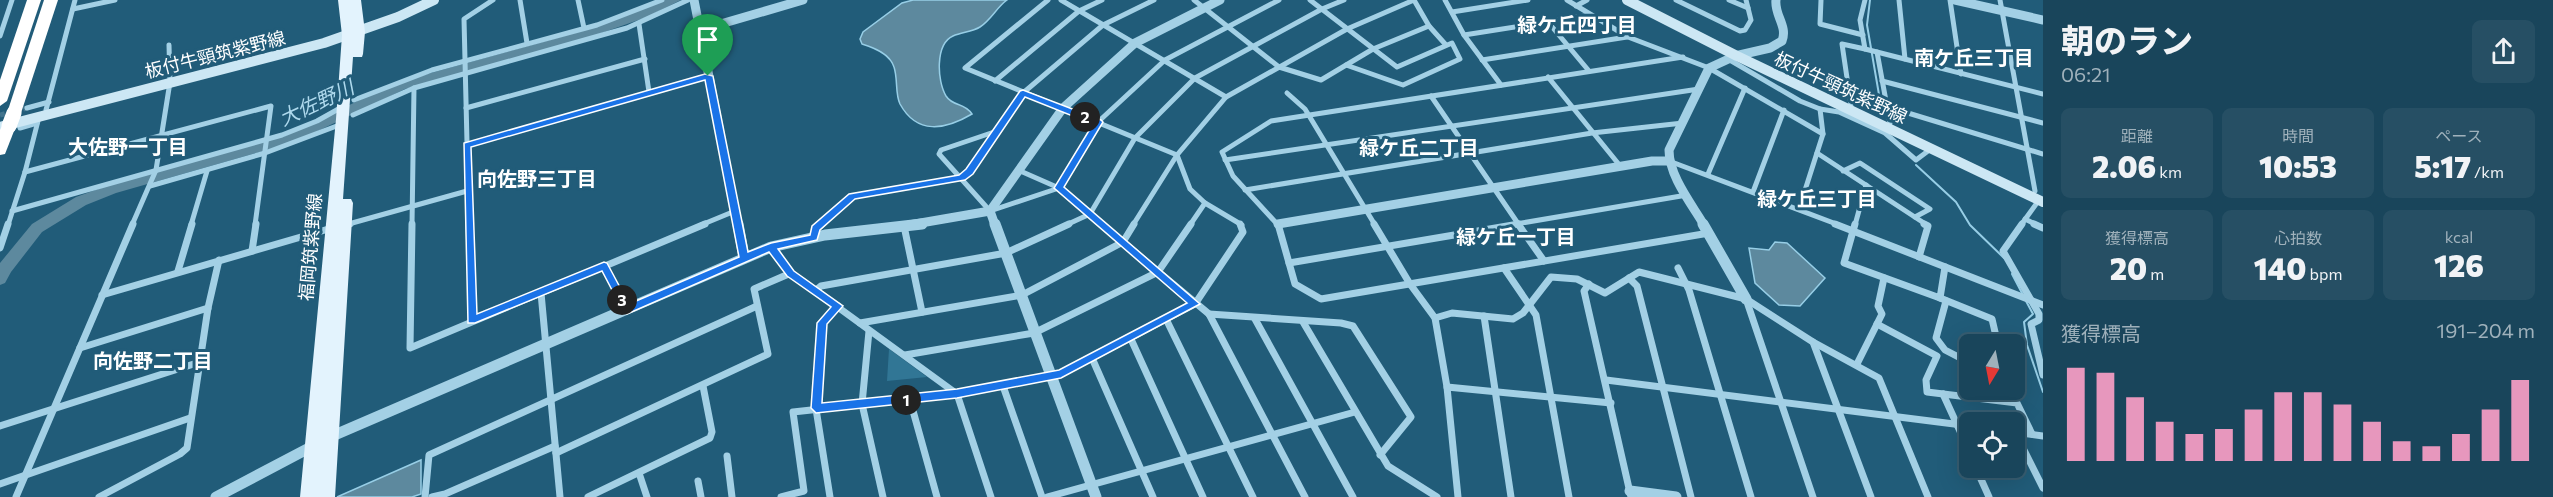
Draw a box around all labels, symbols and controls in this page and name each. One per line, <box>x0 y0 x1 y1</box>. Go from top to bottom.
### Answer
district label: 緑ケ丘四丁目 <box>1517 12 1637 36</box>
pin <box>682 14 733 76</box>
text: 朝のラン <box>2061 19 2193 60</box>
button: share <box>2472 20 2535 83</box>
icon: arrive <box>691 23 724 56</box>
street label: 板付牛頸筑紫野線 <box>142 26 288 82</box>
district label: 南ケ丘三丁目 <box>1914 45 2034 69</box>
street label: 板付牛頸筑紫野線 <box>1771 47 1911 127</box>
text: 06:21 <box>2061 62 2111 86</box>
water label: 大佐野川 <box>275 73 359 130</box>
pin: 2 <box>1070 102 1100 132</box>
text: 2 <box>1080 107 1090 126</box>
text: 距離 <box>2121 126 2153 145</box>
text: 時間 <box>2282 126 2314 145</box>
text: ペース <box>2435 126 2483 145</box>
district label: 大佐野一丁目 <box>68 134 188 158</box>
district label: 緑ケ丘二丁目 <box>1359 135 1479 159</box>
text: 2.06 <box>2092 147 2156 184</box>
text: 10:53 <box>2259 147 2337 184</box>
text: 5:17 <box>2414 147 2471 184</box>
text: km <box>2156 162 2182 181</box>
text: /km <box>2471 162 2504 181</box>
district label: 向佐野三丁目 <box>477 166 597 190</box>
district label: 緑ケ丘三丁目 <box>1757 186 1877 210</box>
street label: 福岡筑紫野線 <box>294 192 326 302</box>
district label: 緑ケ丘一丁目 <box>1456 224 1576 248</box>
text: kcal <box>2445 227 2473 246</box>
text: 獲得標高 <box>2105 228 2169 247</box>
text: 心拍数 <box>2274 228 2322 247</box>
text: 126 <box>2434 246 2484 283</box>
text: 20 <box>2110 249 2147 286</box>
text: 140 <box>2254 249 2306 286</box>
text: m <box>2147 264 2164 283</box>
text: bpm <box>2306 264 2342 283</box>
pin: 3 <box>607 285 637 315</box>
text: 3 <box>617 290 627 309</box>
text: 191–204 m <box>2437 318 2535 342</box>
text: 獲得標高 <box>2061 321 2141 345</box>
north arrow <box>1959 334 2025 400</box>
map controls <box>1959 334 2025 478</box>
district label: 向佐野二丁目 <box>93 348 213 372</box>
pin: 1 <box>891 385 921 415</box>
text: 1 <box>902 390 910 409</box>
button: locate <box>1959 412 2025 478</box>

